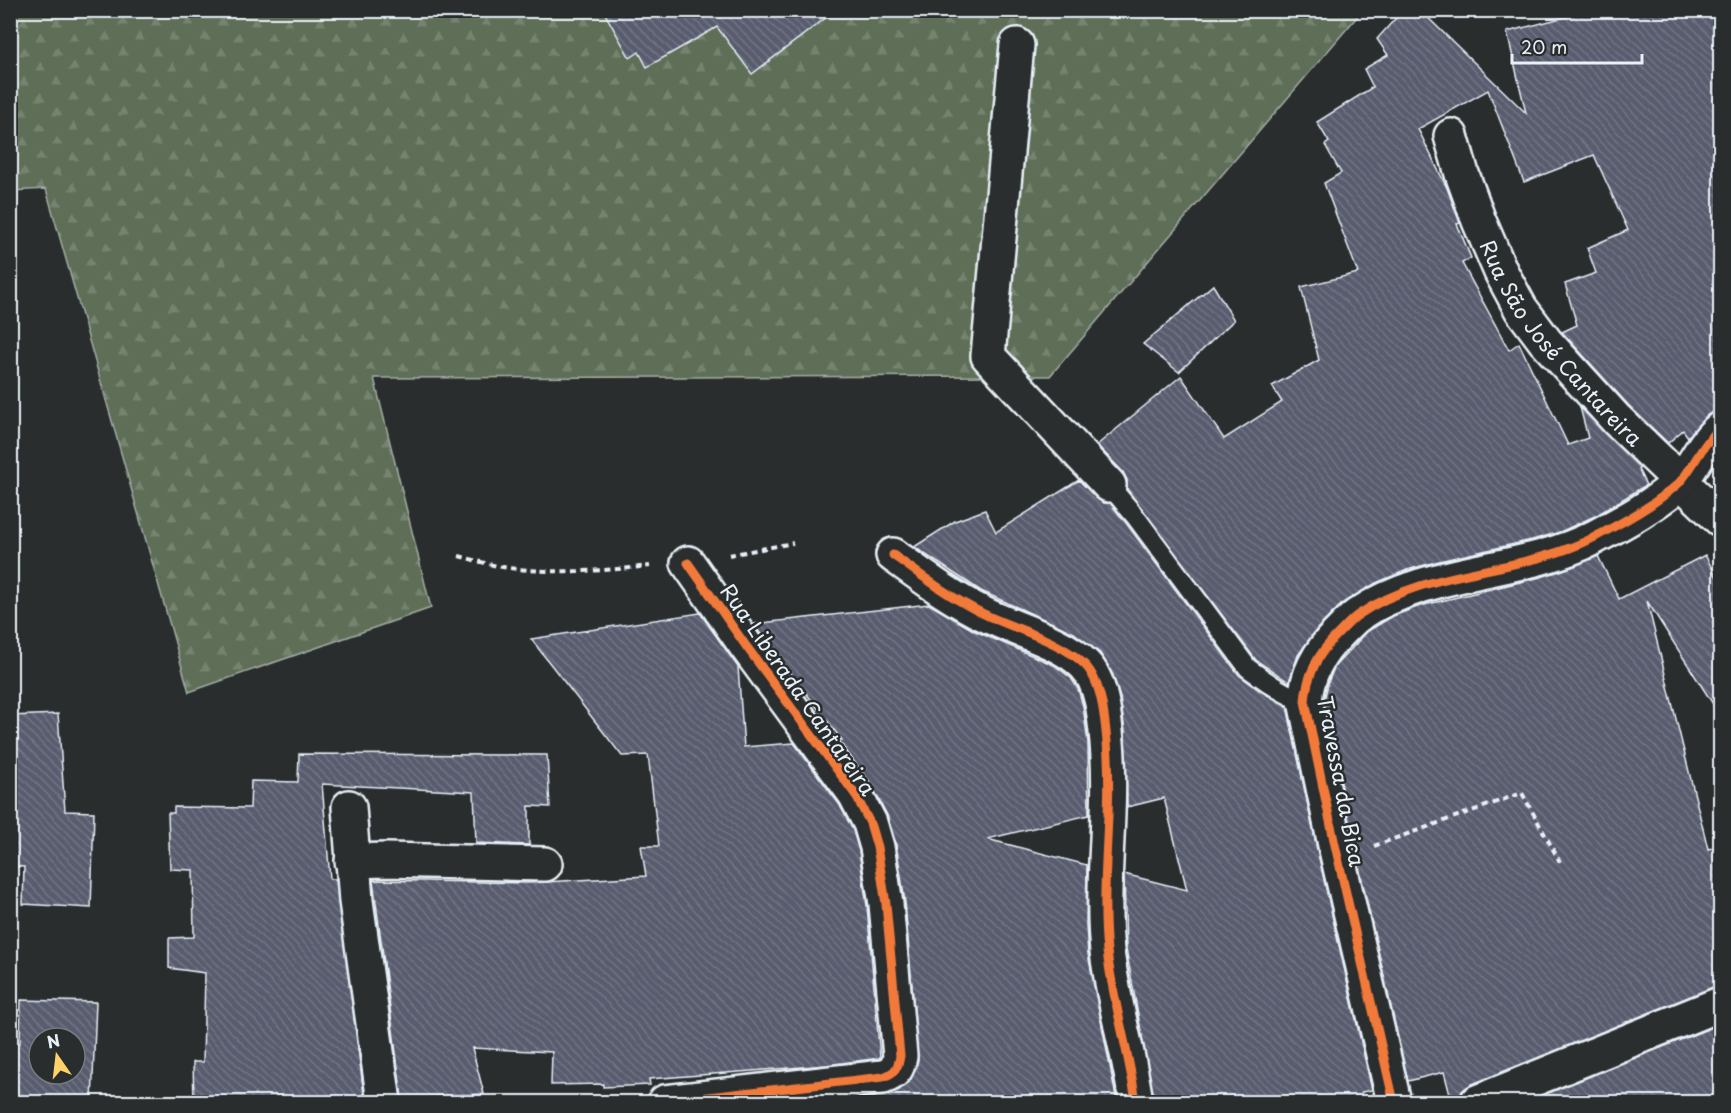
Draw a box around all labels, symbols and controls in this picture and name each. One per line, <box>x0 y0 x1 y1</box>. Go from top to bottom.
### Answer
scale bar <box>1512 27 1642 65</box>
text: 20 m <box>1521 33 1567 60</box>
street label: Rua São José Cantareira <box>1473 235 1651 453</box>
street label: Rua Liberada Cantareira <box>713 576 885 802</box>
street label: Travessa da Bica <box>1310 693 1374 870</box>
north arrow <box>27 1026 87 1086</box>
text: N <box>44 1027 62 1054</box>

